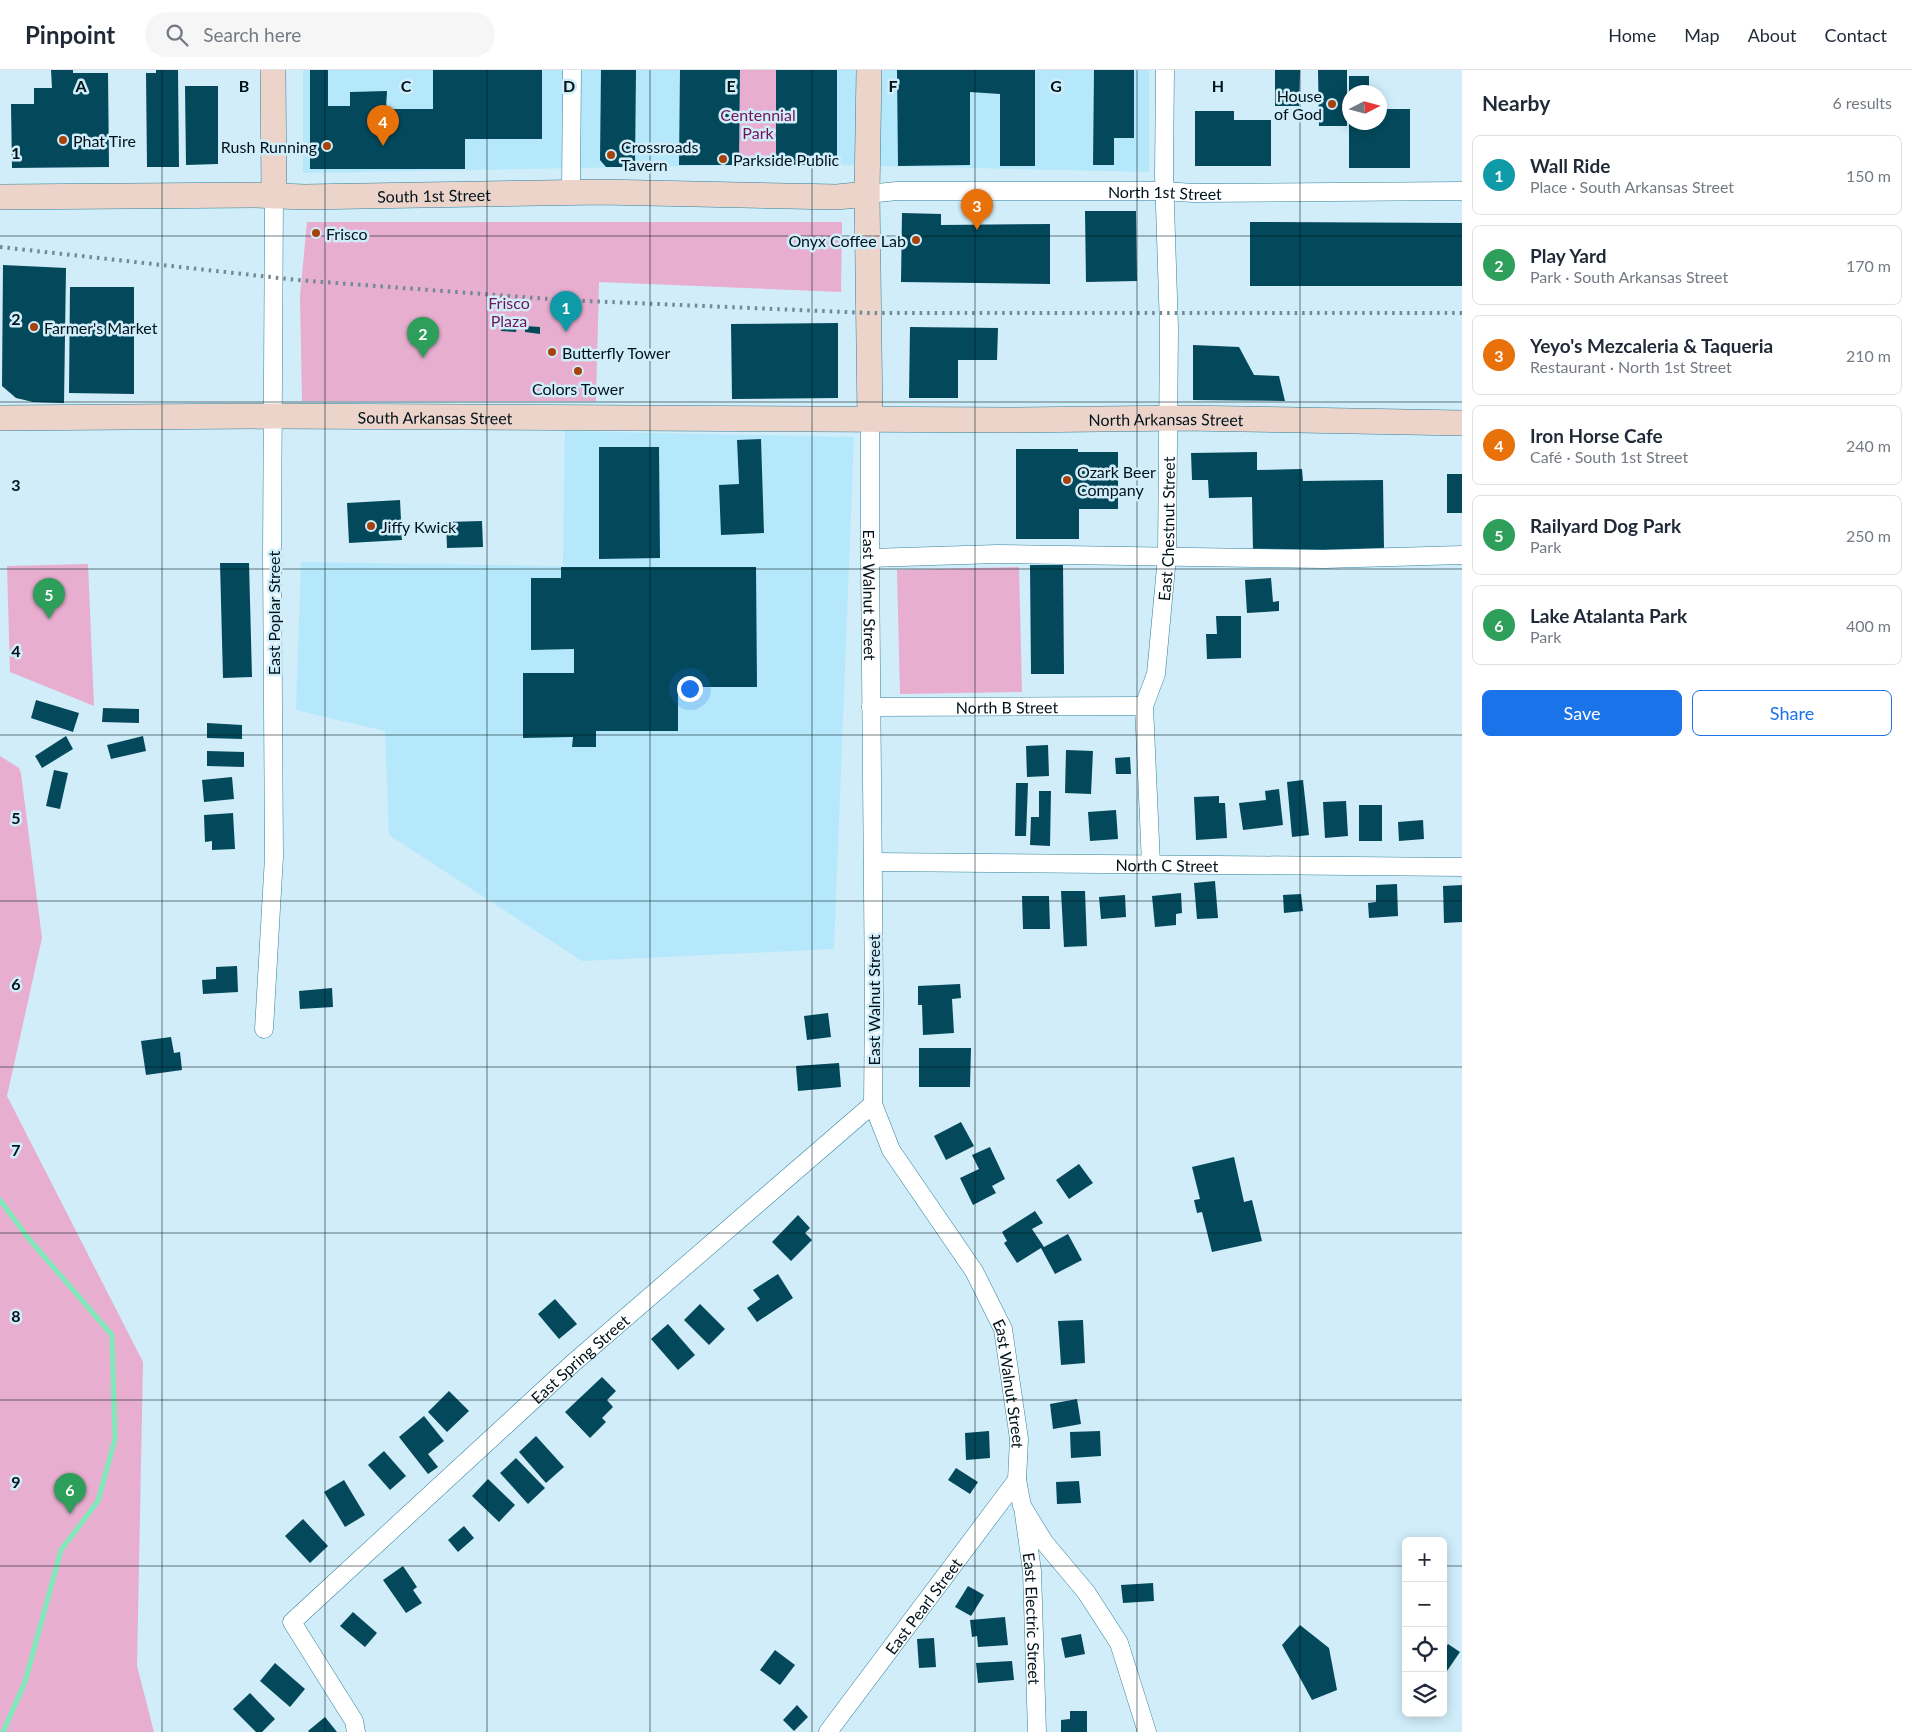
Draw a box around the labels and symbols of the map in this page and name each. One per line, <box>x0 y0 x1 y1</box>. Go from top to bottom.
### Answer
text: A <box>74 76 87 95</box>
text: B <box>239 76 249 95</box>
text: C <box>401 76 412 95</box>
text: D <box>563 76 575 95</box>
text: E <box>726 76 736 95</box>
text: F <box>888 76 898 95</box>
text: G <box>1050 76 1062 95</box>
text: H <box>1212 76 1224 95</box>
north arrow <box>1342 85 1387 130</box>
place label: House of God <box>1274 86 1322 123</box>
marker: House of God <box>1326 98 1338 110</box>
pin: 4 <box>367 105 399 146</box>
park label: Centennial Park <box>720 105 796 142</box>
place label: Phat Tire <box>73 131 136 150</box>
marker: Phat Tire <box>57 134 69 146</box>
place label: Rush Running <box>221 137 317 156</box>
place label: Crossroads Tavern <box>621 137 699 174</box>
marker: Rush Running <box>321 140 333 152</box>
text: 1 <box>11 143 21 162</box>
marker: Crossroads Tavern <box>605 149 617 161</box>
place label: Parkside Public <box>733 150 840 169</box>
marker: Parkside Public <box>717 153 729 165</box>
street label: North 1st Street <box>1108 181 1222 203</box>
street label: South 1st Street <box>377 184 491 205</box>
pin: 3 <box>961 189 993 230</box>
place label: Frisco <box>326 224 368 243</box>
marker: Frisco <box>310 227 322 239</box>
place label: Onyx Coffee Lab <box>788 231 906 250</box>
marker: Onyx Coffee Lab <box>910 234 922 246</box>
pin: 1 <box>550 291 582 332</box>
park label: Frisco Plaza <box>488 293 530 330</box>
text: 2 <box>11 309 21 328</box>
pin: 2 <box>407 317 439 358</box>
place label: Farmer's Market <box>44 318 158 337</box>
marker: Farmer's Market <box>28 321 40 333</box>
place label: Butterfly Tower <box>562 343 671 362</box>
marker: Butterfly Tower <box>546 346 558 358</box>
marker: Colors Tower <box>572 365 584 377</box>
place label: Colors Tower <box>532 379 624 398</box>
street label: South Arkansas Street <box>358 407 513 427</box>
street label: North Arkansas Street <box>1088 408 1244 429</box>
street label: East Chestnut Street <box>1153 456 1177 602</box>
place label: Ozark Beer Company <box>1077 462 1156 499</box>
marker: Ozark Beer Company <box>1061 474 1073 486</box>
text: 3 <box>11 475 21 494</box>
place label: Jiffy Kwick <box>381 517 457 536</box>
marker: Jiffy Kwick <box>365 520 377 532</box>
street label: East Walnut Street <box>861 530 880 661</box>
street label: East Poplar Street <box>264 550 283 675</box>
pin: 5 <box>33 578 65 619</box>
text: 4 <box>11 641 21 660</box>
your location <box>677 676 703 702</box>
street label: North B Street <box>956 697 1058 716</box>
text: 5 <box>11 808 21 827</box>
street label: North C Street <box>1116 855 1219 874</box>
street label: East Walnut Street <box>864 934 883 1065</box>
text: 6 <box>11 974 21 993</box>
text: 7 <box>11 1140 21 1159</box>
text: 8 <box>11 1306 21 1325</box>
street label: East Spring Street <box>527 1310 633 1407</box>
street label: East Walnut Street <box>990 1315 1029 1449</box>
text: 9 <box>11 1472 21 1491</box>
pin: 6 <box>54 1473 86 1514</box>
street label: East Electric Street <box>1020 1551 1045 1685</box>
street label: East Pearl Street <box>881 1554 965 1657</box>

